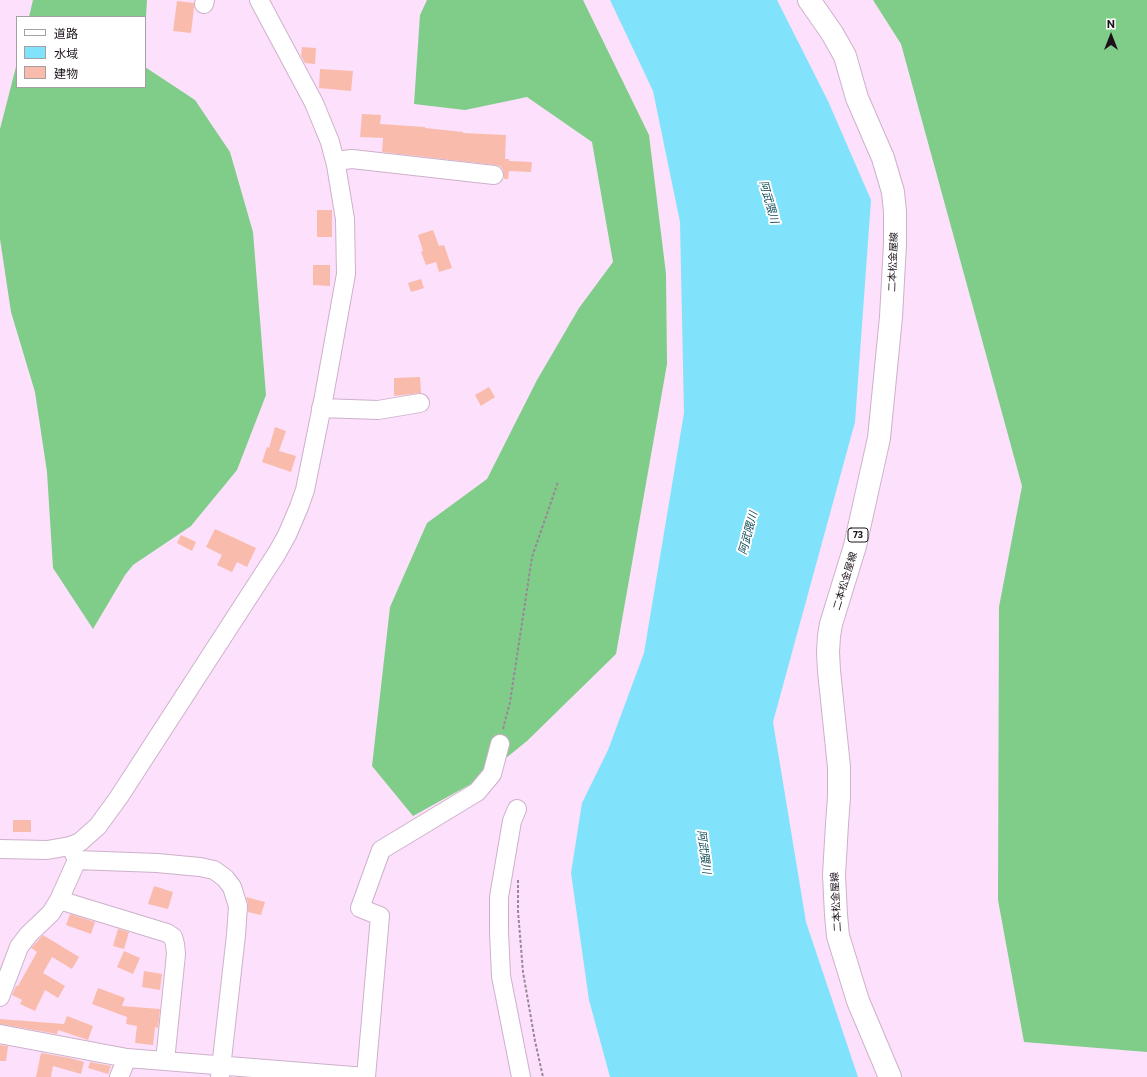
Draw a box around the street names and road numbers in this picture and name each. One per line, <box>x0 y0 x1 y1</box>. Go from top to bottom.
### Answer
street label: 二本松金屋線 <box>886 232 900 292</box>
road number: 73 <box>848 528 868 542</box>
street label: 二本松金屋線 <box>830 551 860 611</box>
street label: 二本松金屋線 <box>828 872 844 932</box>

